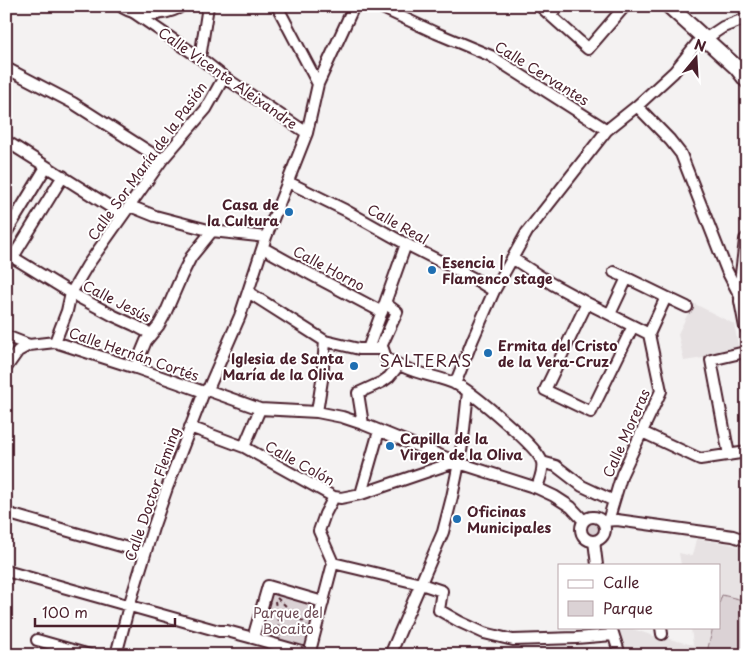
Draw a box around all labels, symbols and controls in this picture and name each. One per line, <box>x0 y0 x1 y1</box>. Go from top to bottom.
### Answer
street label: Calle Vicente Aleixandre <box>154 22 302 134</box>
north arrow <box>670 32 720 82</box>
text: N <box>692 33 709 57</box>
street label: Calle Cervantes <box>491 36 593 110</box>
street label: Calle Sor María de la Pasión <box>82 77 212 245</box>
place label: Casa de la Cultura <box>207 194 279 231</box>
street label: Calle Real <box>364 199 432 249</box>
marker: Casa de la Cultura <box>283 206 295 218</box>
street label: Calle Horno <box>289 240 369 296</box>
place label: Esencia | Flamenco stage <box>442 252 553 289</box>
marker: Esencia | Flamenco stage <box>426 264 438 276</box>
street label: Calle Jesús <box>79 275 155 327</box>
street label: Calle Hernán Cortés <box>66 322 202 386</box>
place label: Ermita del Cristo de la Vera-Cruz <box>498 335 618 372</box>
marker: Ermita del Cristo de la Vera-Cruz <box>482 347 494 359</box>
place label: Iglesia de Santa María de la Oliva <box>222 348 345 385</box>
district label: SALTERAS <box>380 348 472 372</box>
marker: Iglesia de Santa María de la Oliva <box>348 360 360 372</box>
street label: Calle Moreras <box>597 385 655 481</box>
street label: Calle Doctor Fleming <box>119 424 185 564</box>
place label: Capilla de la Virgen de la Oliva <box>400 428 523 465</box>
street label: Calle Colón <box>261 435 339 491</box>
marker: Capilla de la Virgen de la Oliva <box>384 440 396 452</box>
place label: Oficinas Municipales <box>467 501 552 538</box>
marker: Oficinas Municipales <box>451 513 463 525</box>
legend <box>558 564 720 628</box>
text: Calle <box>603 570 640 593</box>
scale bar <box>35 596 175 628</box>
text: Parque <box>603 596 653 619</box>
text: 100 m <box>42 600 88 623</box>
park label: Parque del Bocaito <box>253 602 323 639</box>

